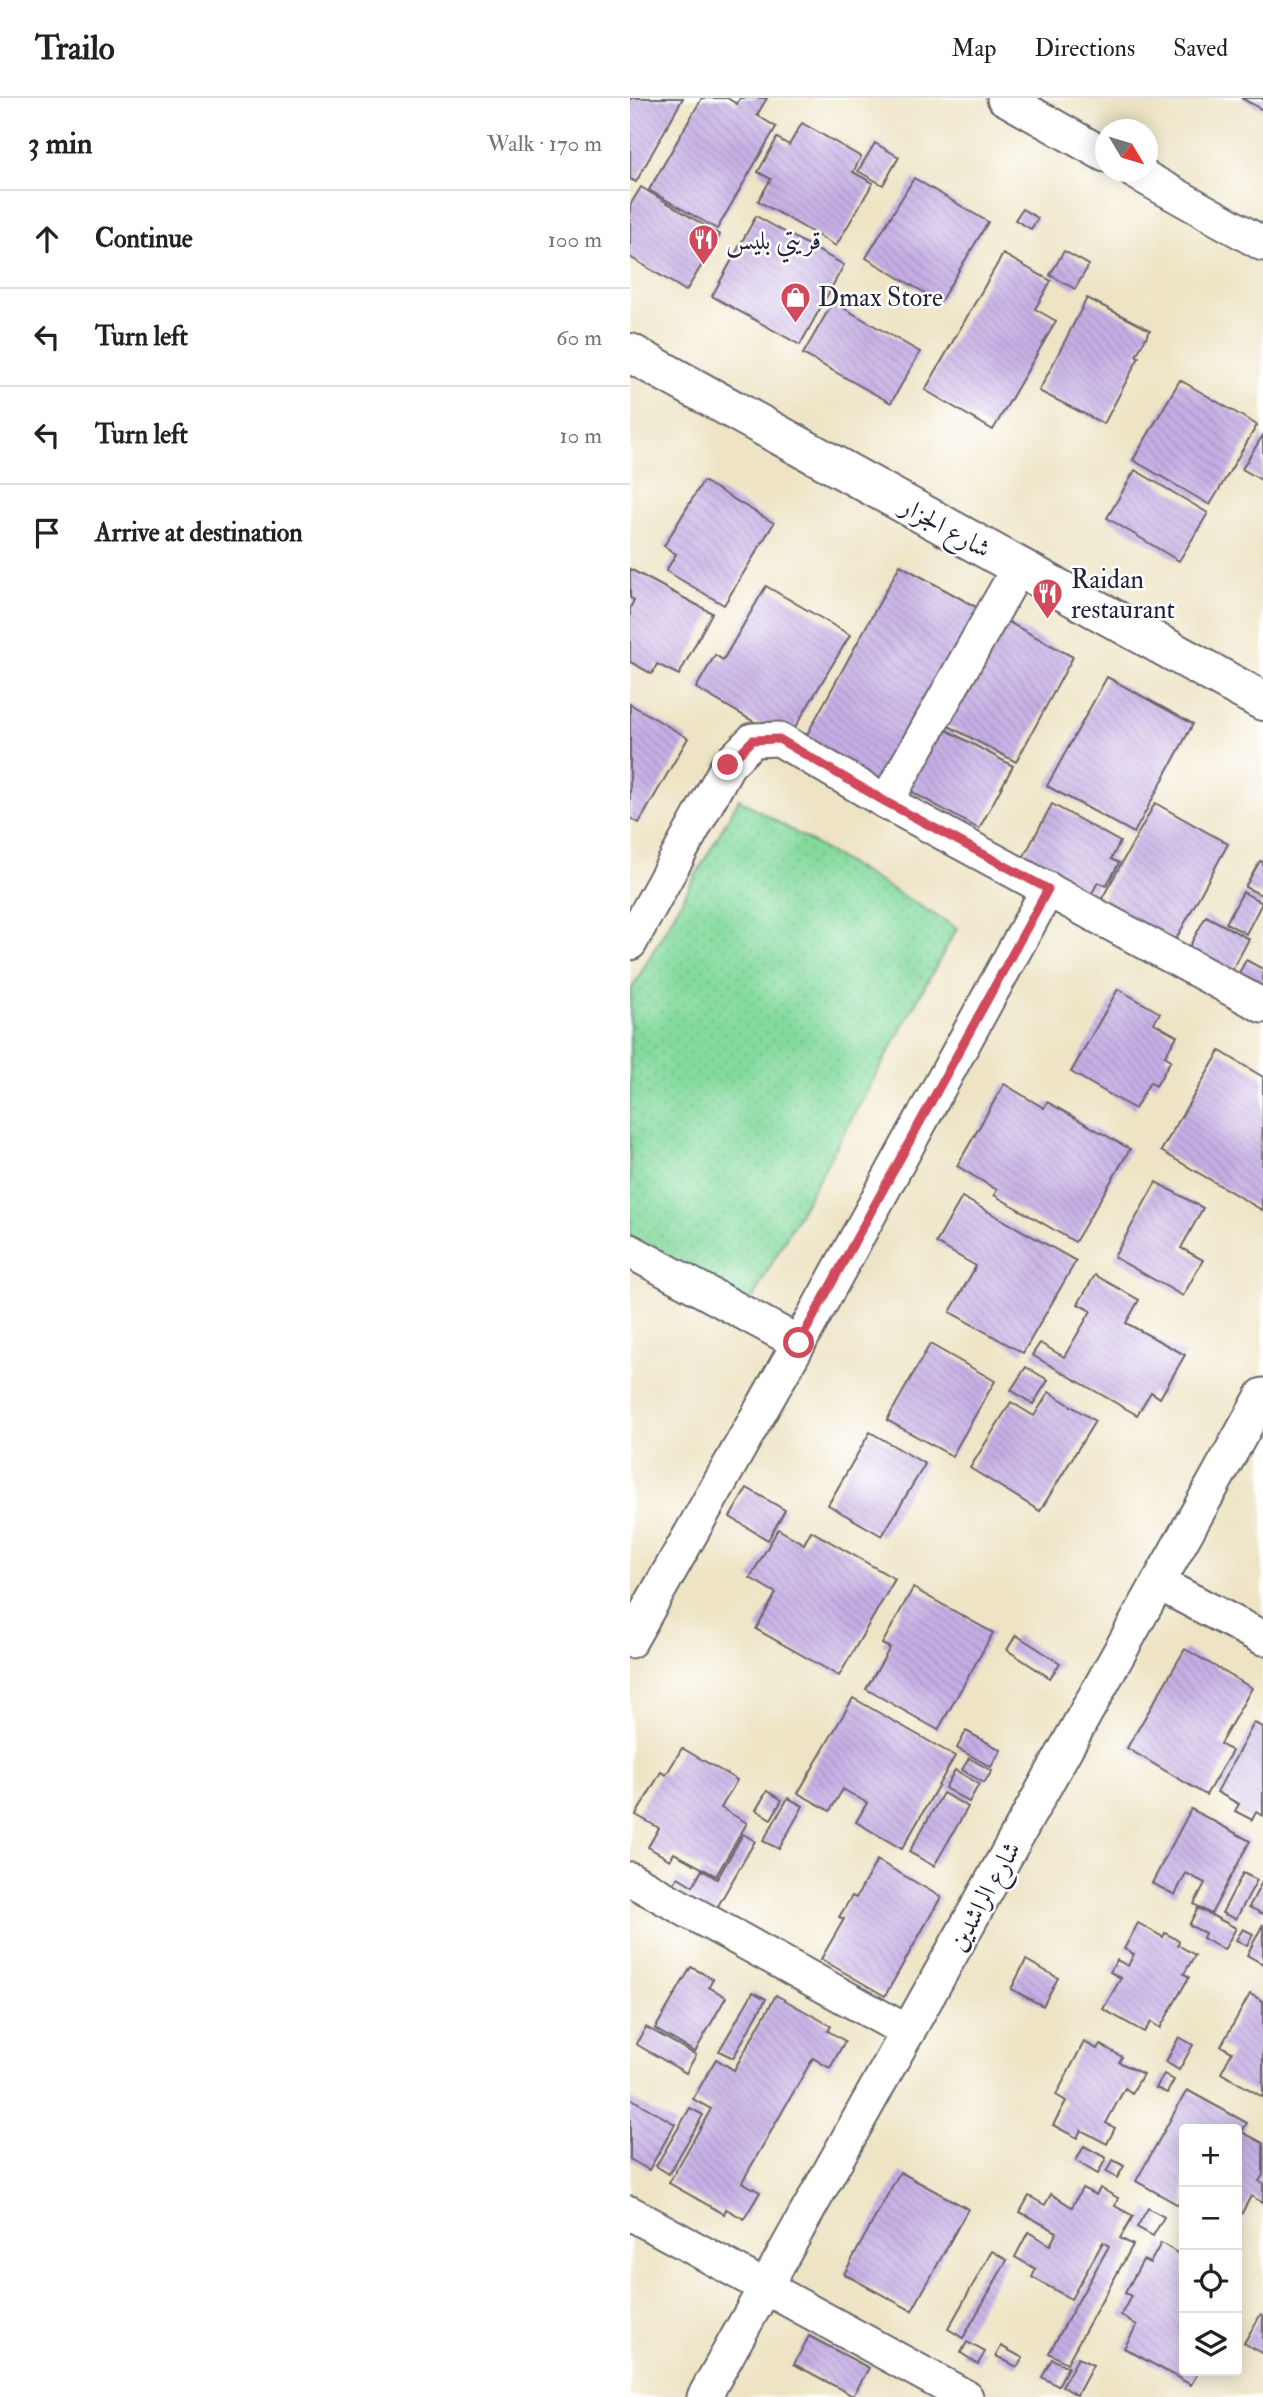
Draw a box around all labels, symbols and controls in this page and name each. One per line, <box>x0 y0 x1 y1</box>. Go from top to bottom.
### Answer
text: Trailo <box>35 28 115 69</box>
text: Map <box>951 33 996 64</box>
text: Directions <box>1034 33 1135 64</box>
text: Saved <box>1173 33 1228 64</box>
north arrow <box>1095 119 1158 182</box>
text: 3 min <box>28 125 93 162</box>
text: Walk · 170 m <box>487 129 602 158</box>
icon: ahead <box>28 220 66 258</box>
text: Continue <box>95 223 193 255</box>
restaurant icon: قريتي بليس <box>686 223 720 267</box>
text: 100 m <box>548 225 602 254</box>
place label: قريتي بليس <box>726 225 821 263</box>
shop icon: Dmax Store <box>778 280 812 324</box>
place label: Dmax Store <box>818 282 943 314</box>
icon: left <box>28 318 66 356</box>
text: Turn left <box>95 321 188 353</box>
text: 60 m <box>556 323 602 352</box>
icon: left <box>28 416 66 454</box>
text: Turn left <box>95 419 188 451</box>
text: 10 m <box>559 421 602 450</box>
street label: شارع الجزار <box>890 489 996 570</box>
icon: arrive <box>28 514 66 552</box>
text: Arrive at destination <box>95 517 303 549</box>
place label: Raidan restaurant <box>1071 564 1175 626</box>
restaurant icon: Raidan restaurant <box>1031 577 1065 621</box>
route end <box>712 749 743 780</box>
route start <box>783 1327 814 1358</box>
street label: شارع الراشدين <box>942 1836 1032 1959</box>
map controls <box>1179 2124 1242 2376</box>
button: + <box>1179 2124 1242 2187</box>
button: − <box>1179 2187 1242 2250</box>
button: locate <box>1179 2250 1242 2313</box>
button: layers <box>1179 2313 1242 2376</box>

